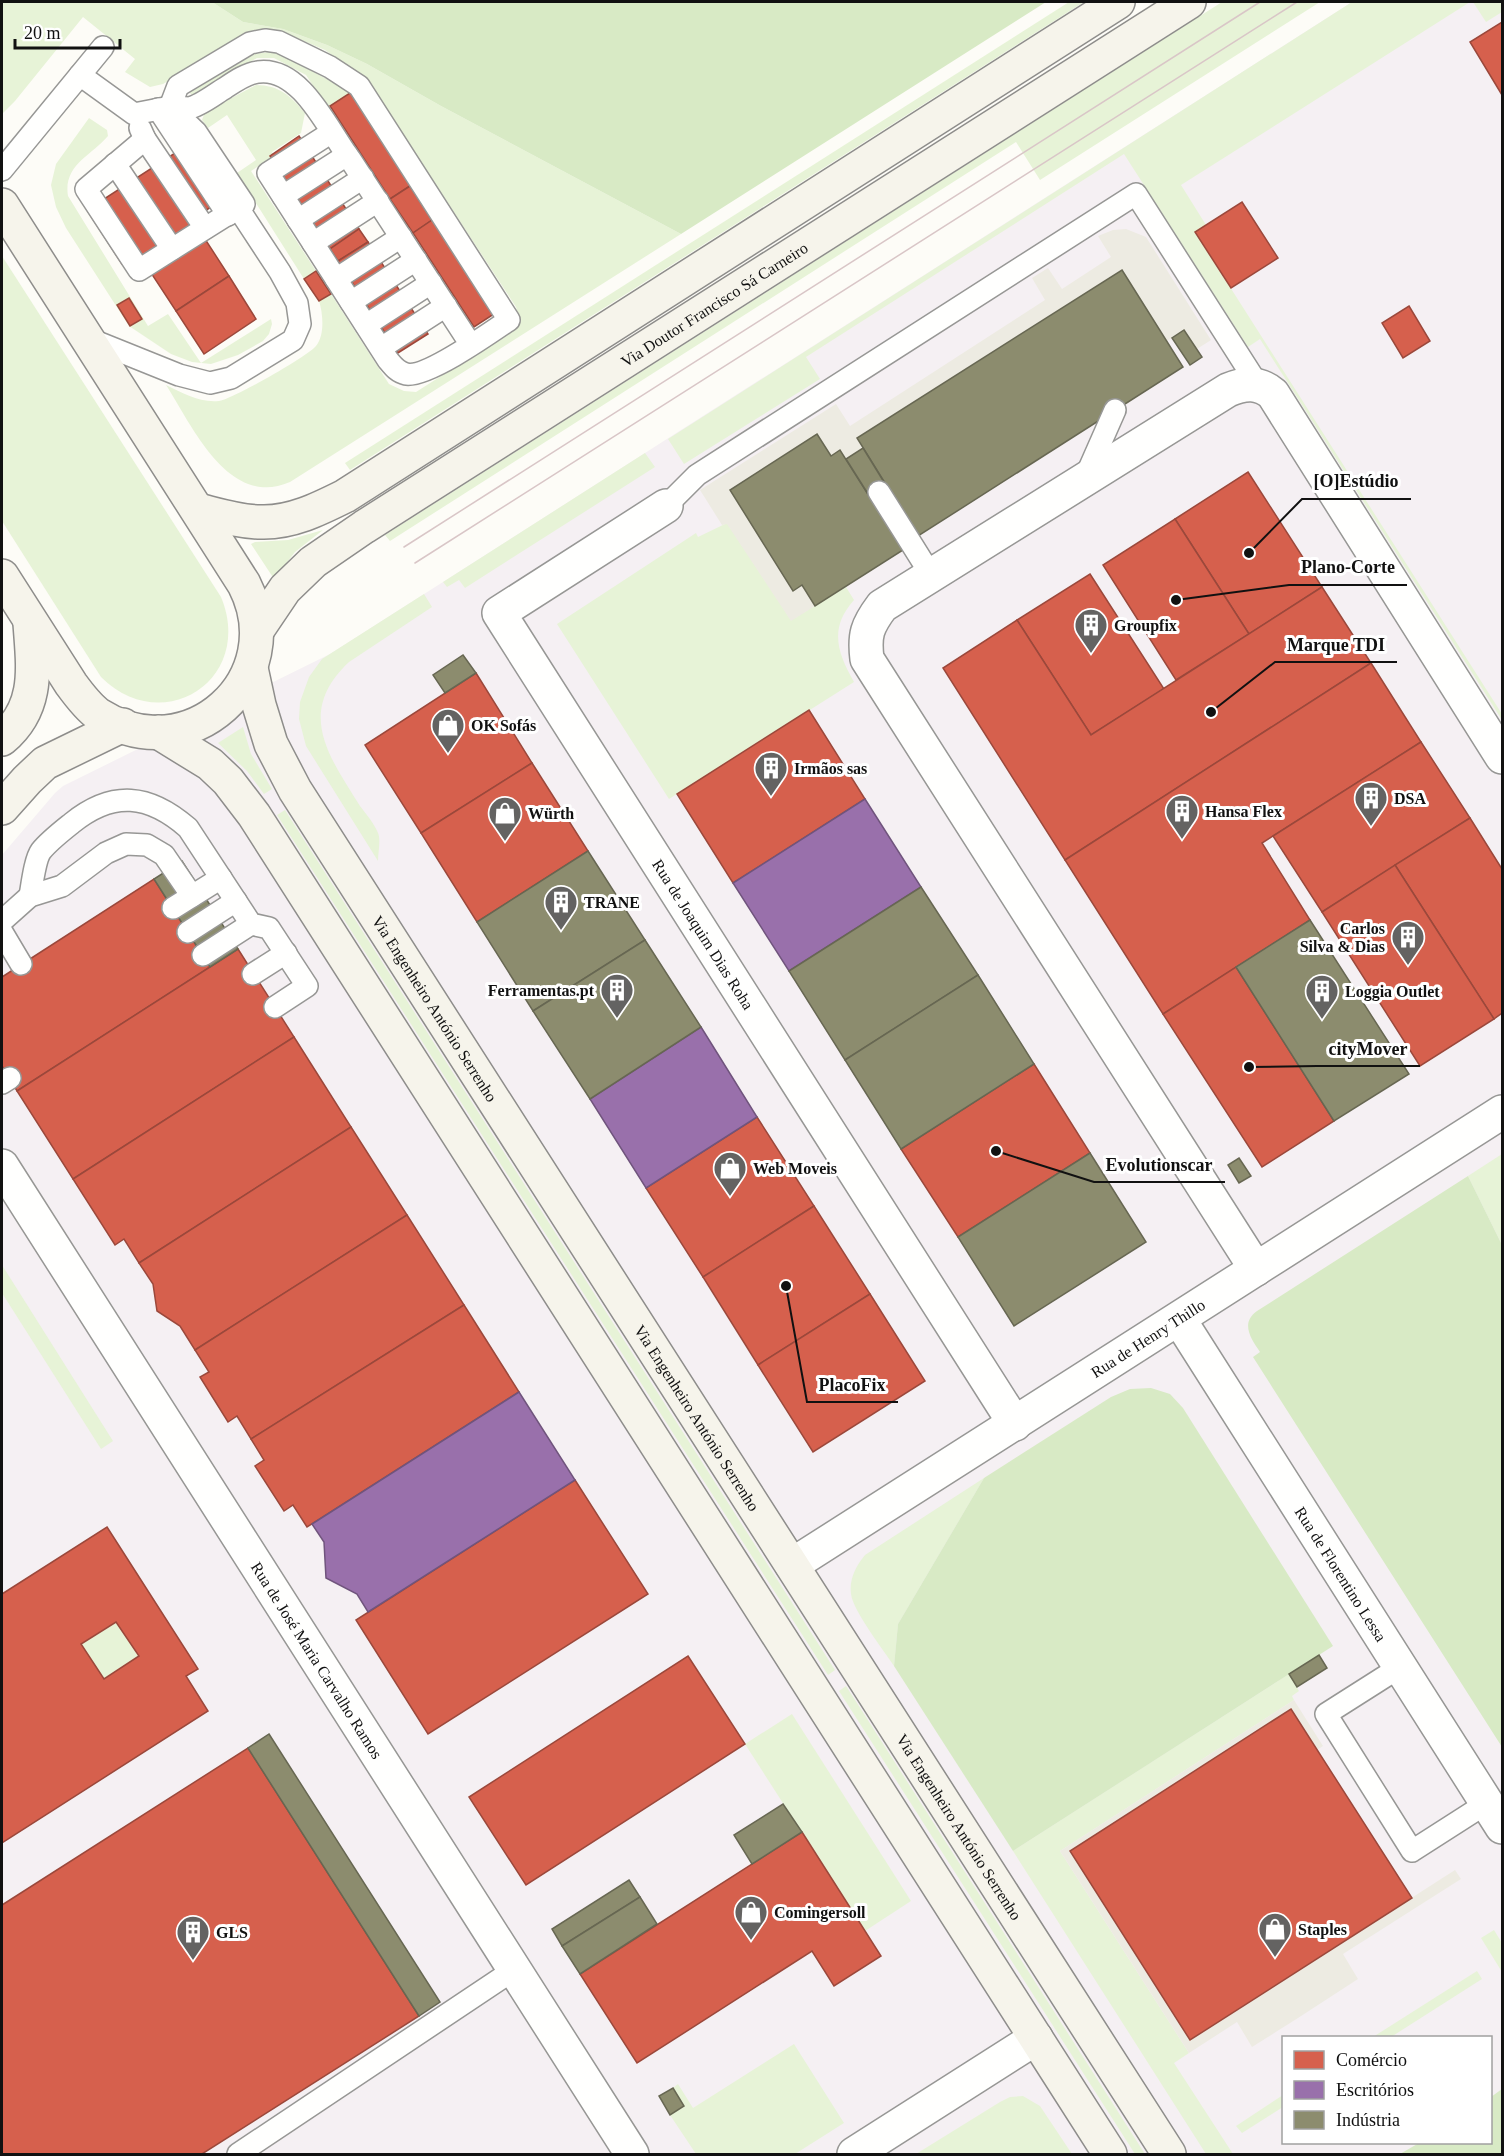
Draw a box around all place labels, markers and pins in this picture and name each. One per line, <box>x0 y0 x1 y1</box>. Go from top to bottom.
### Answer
callout: [O]Estúdio <box>1302 463 1411 499</box>
callout: Plano-Corte <box>1289 549 1407 585</box>
building icon: Groupfix <box>1073 607 1109 654</box>
place label: Groupfix <box>1114 617 1177 635</box>
callout: Marque TDI <box>1275 626 1397 662</box>
shop icon: OK Sofás <box>430 707 466 754</box>
place label: OK Sofás <box>471 717 536 734</box>
building icon: Irmãos sas <box>753 750 789 797</box>
place label: Irmãos sas <box>794 760 867 777</box>
building icon: DSA <box>1353 780 1389 827</box>
place label: DSA <box>1394 790 1426 807</box>
building icon: Hansa Flex <box>1164 793 1200 840</box>
shop icon: Würth <box>487 795 523 842</box>
place label: Hansa Flex <box>1205 803 1282 820</box>
place label: Würth <box>528 805 574 822</box>
building icon: TRANE <box>543 884 579 931</box>
place label: TRANE <box>584 894 640 911</box>
building icon: Carlos Silva & Dias <box>1390 919 1426 966</box>
place label: Carlos Silva & Dias <box>1300 920 1385 955</box>
building icon: Ferramentas.pt <box>599 972 635 1019</box>
building icon: Loggia Outlet <box>1304 973 1340 1020</box>
place label: Ferramentas.pt <box>488 982 595 1000</box>
place label: Loggia Outlet <box>1345 983 1440 1001</box>
callout: cityMover <box>1317 1030 1420 1066</box>
callout: Evolutionscar <box>1094 1146 1225 1182</box>
shop icon: Web Moveis <box>712 1150 748 1197</box>
place label: Web Moveis <box>753 1160 837 1177</box>
callout: PlacoFix <box>807 1366 898 1402</box>
shop icon: Comingersoll <box>733 1894 769 1941</box>
place label: Comingersoll <box>774 1904 866 1922</box>
shop icon: Staples <box>1257 1911 1293 1958</box>
building icon: GLS <box>175 1914 211 1961</box>
place label: Staples <box>1298 1921 1347 1939</box>
place label: GLS <box>216 1924 248 1941</box>

